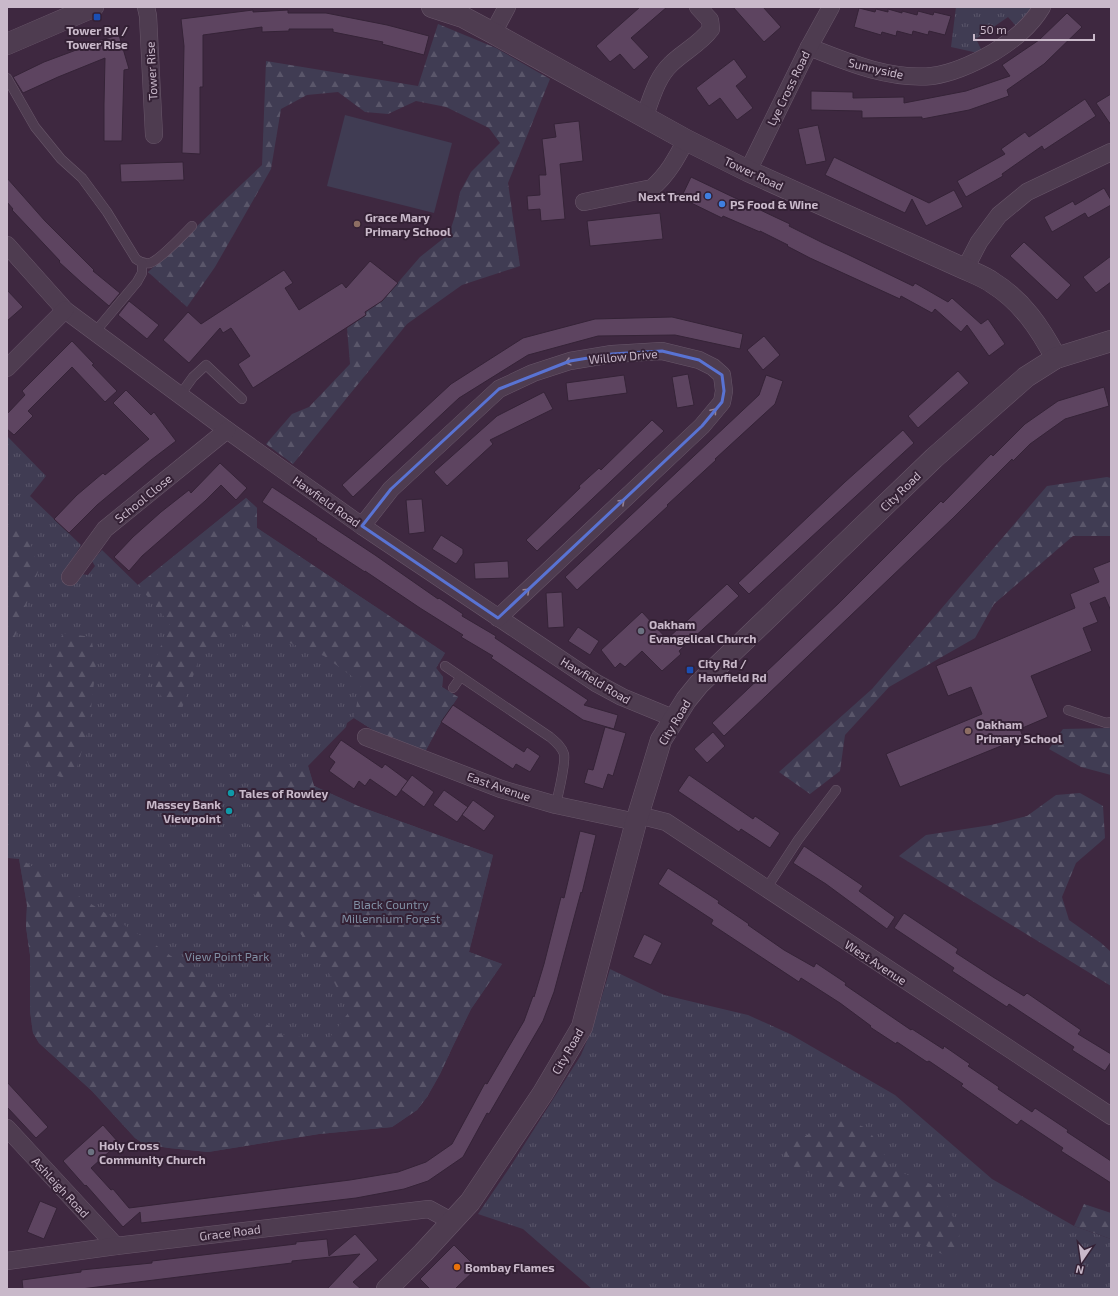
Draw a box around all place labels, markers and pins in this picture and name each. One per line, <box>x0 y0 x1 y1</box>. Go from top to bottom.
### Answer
marker: Tower Rd / Tower Rise <box>92 12 102 22</box>
place label: Tower Rd / Tower Rise <box>66 23 128 51</box>
place label: Next Trend <box>638 189 700 203</box>
marker: Next Trend <box>703 191 713 201</box>
place label: PS Food & Wine <box>730 197 818 211</box>
marker: PS Food & Wine <box>717 199 727 209</box>
place label: Grace Mary Primary School <box>365 210 451 239</box>
marker: Grace Mary Primary School <box>352 219 362 229</box>
place label: Oakham Evangelical Church <box>649 617 757 645</box>
marker: Oakham Evangelical Church <box>636 626 646 636</box>
place label: City Rd / Hawfield Rd <box>698 656 767 684</box>
marker: City Rd / Hawfield Rd <box>685 665 695 675</box>
place label: Oakham Primary School <box>976 717 1062 746</box>
marker: Oakham Primary School <box>963 726 973 736</box>
place label: Tales of Rowley <box>239 786 329 801</box>
marker: Tales of Rowley <box>226 788 236 798</box>
place label: Massey Bank Viewpoint <box>146 797 221 825</box>
marker: Massey Bank Viewpoint <box>224 806 234 816</box>
place label: Holy Cross Community Church <box>99 1138 206 1167</box>
marker: Holy Cross Community Church <box>86 1147 96 1157</box>
place label: Bombay Flames <box>465 1260 555 1275</box>
marker: Bombay Flames <box>452 1262 462 1272</box>

